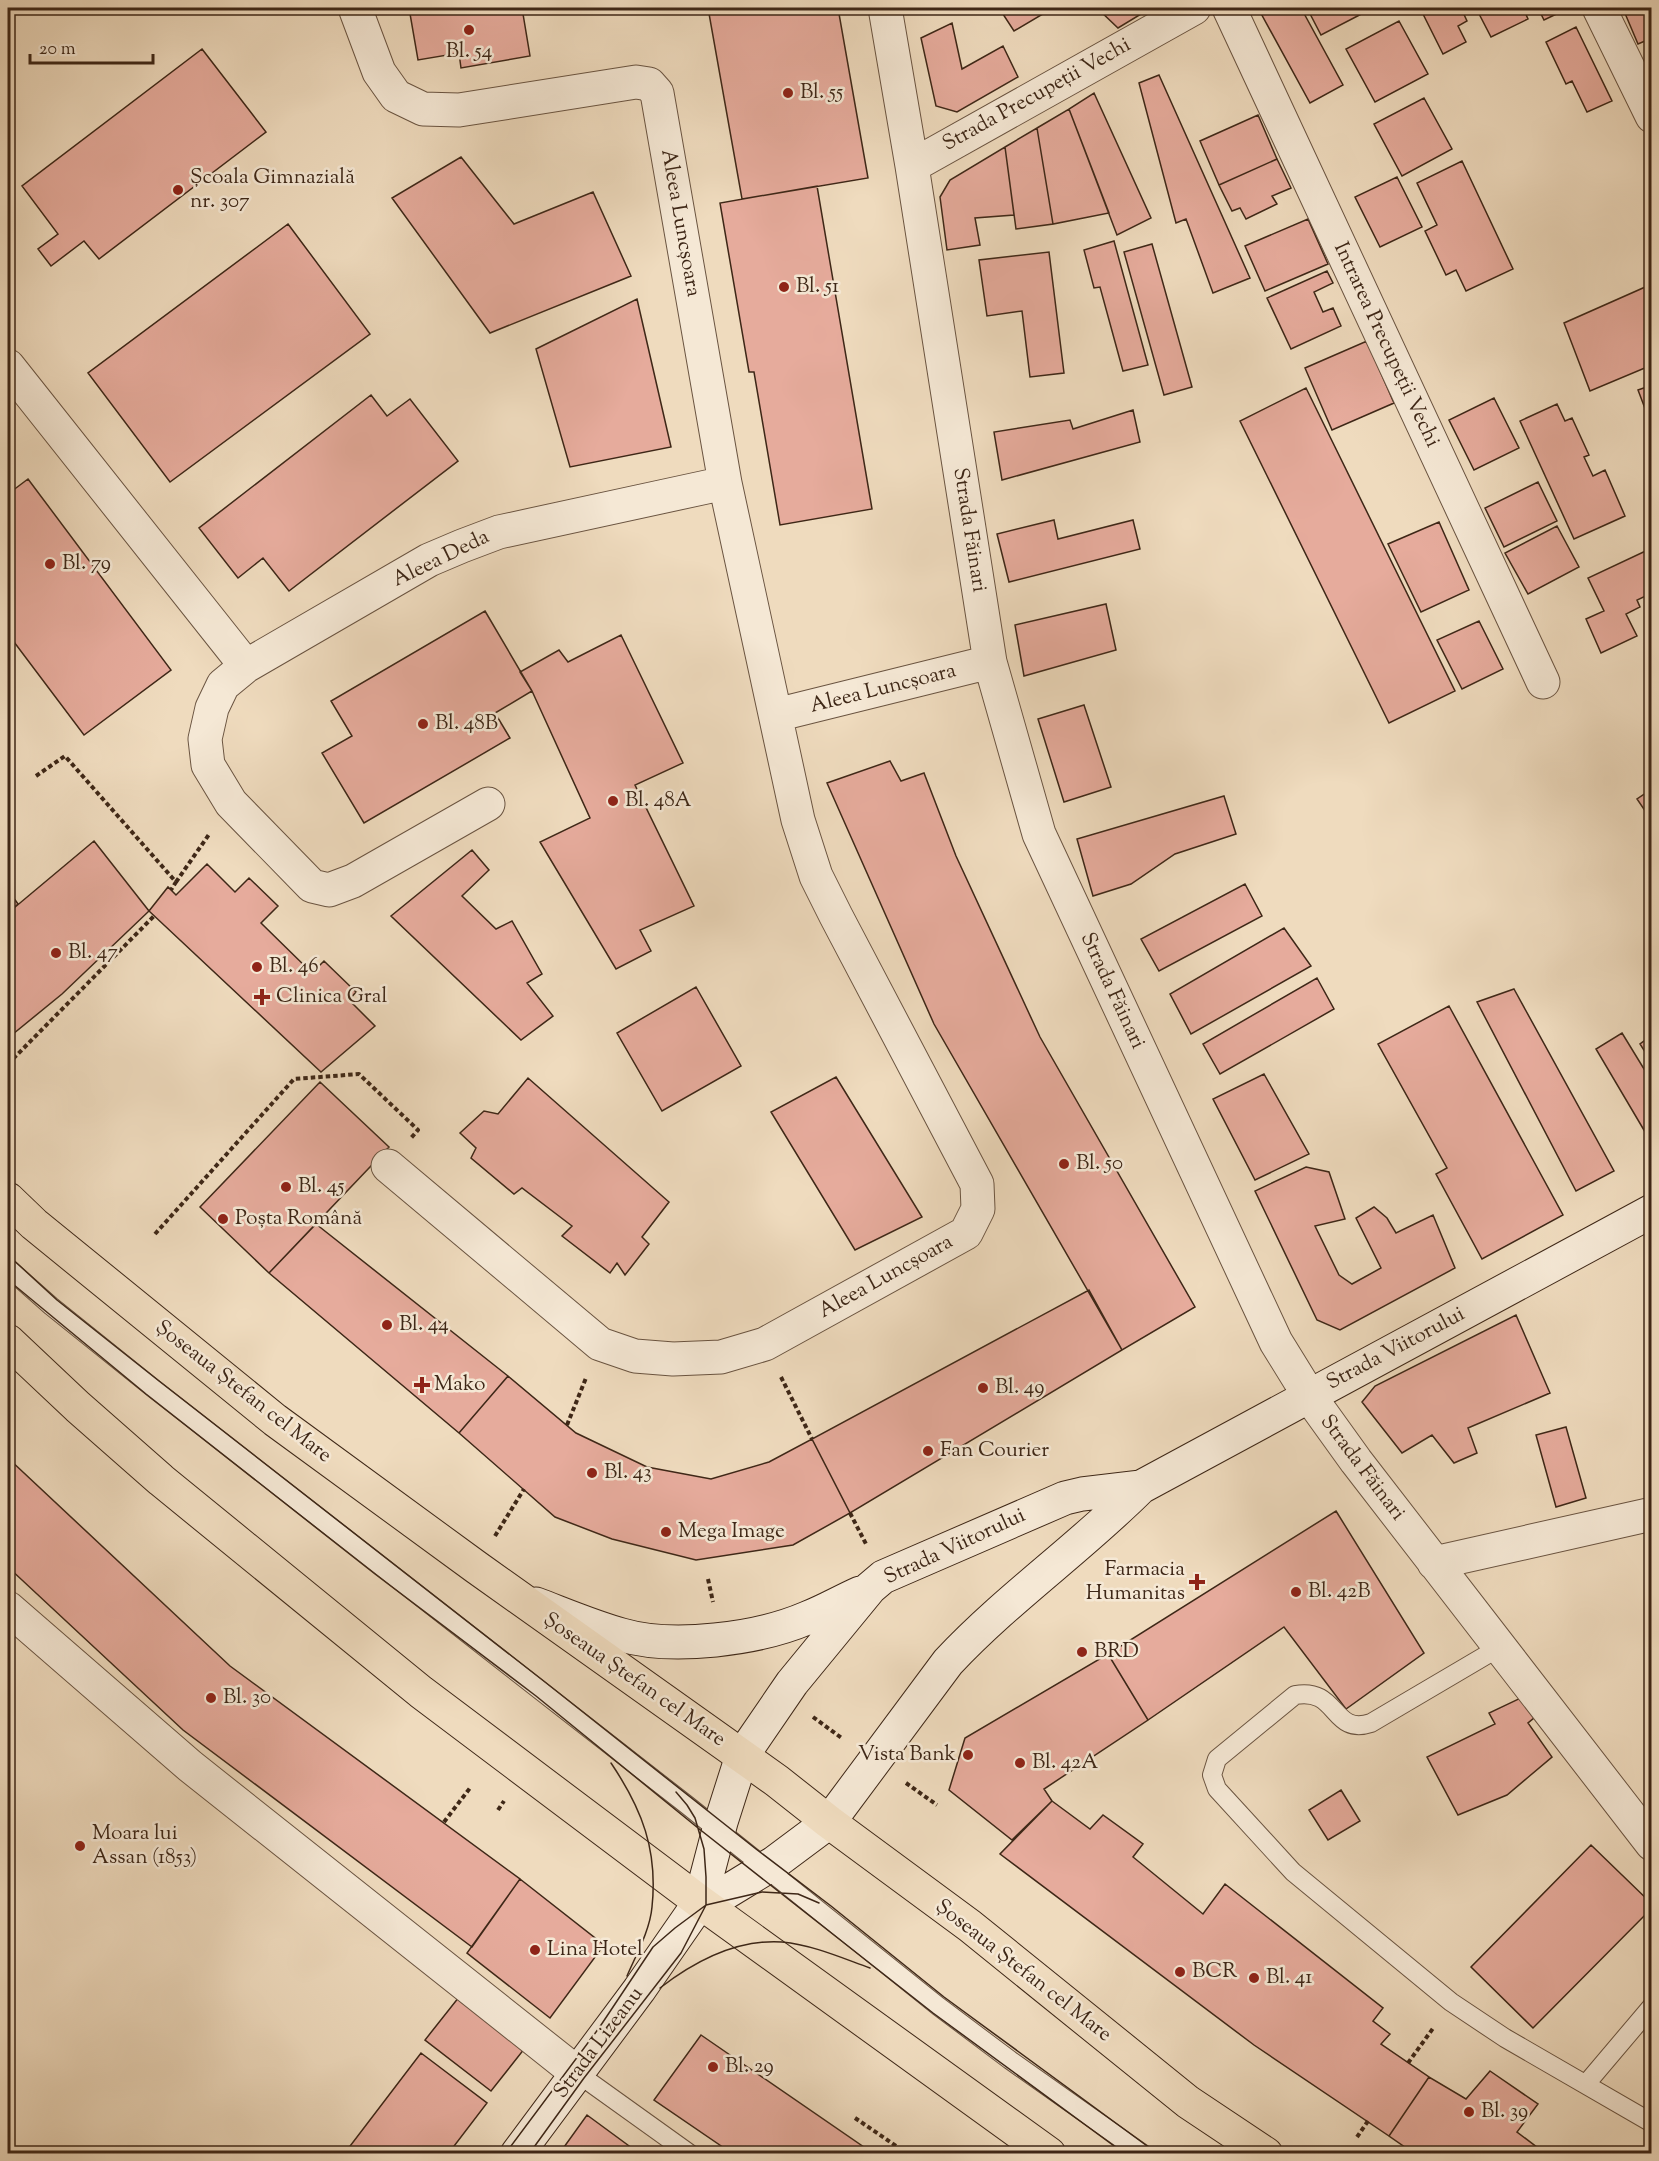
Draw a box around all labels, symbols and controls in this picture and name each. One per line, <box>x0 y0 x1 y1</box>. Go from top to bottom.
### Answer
marker: Bl. 54 <box>462 23 476 37</box>
scale bar <box>30 27 153 65</box>
street label: Strada Precupeții Vechi <box>937 31 1137 159</box>
text: 20 m <box>39 37 76 63</box>
place label: Bl. 54 <box>446 37 492 67</box>
place label: Bl. 55 <box>800 78 843 108</box>
marker: Bl. 55 <box>781 86 795 100</box>
street label: Aleea Luncșoara <box>652 147 708 300</box>
place label: Școala Gimnazială nr. 307 <box>190 163 355 217</box>
marker: Școala Gimnazială nr. 307 <box>171 183 185 197</box>
street label: Intrarea Precupeții Vechi <box>1325 237 1447 453</box>
place label: Bl. 51 <box>796 272 839 302</box>
marker: Bl. 51 <box>777 280 791 294</box>
street label: Strada Făinari <box>944 466 994 594</box>
street label: Aleea Deda <box>388 522 495 595</box>
place label: Bl. 79 <box>62 549 111 579</box>
marker: Bl. 79 <box>43 557 57 571</box>
street label: Aleea Luncșoara <box>807 656 959 722</box>
place label: Bl. 48B <box>435 709 498 739</box>
marker: Bl. 48B <box>416 717 430 731</box>
place label: Bl. 48A <box>625 786 692 816</box>
marker: Bl. 48A <box>606 794 620 808</box>
street label: Strada Făinari <box>1072 928 1152 1054</box>
place label: Bl. 47 <box>68 938 118 968</box>
marker: Bl. 47 <box>49 946 63 960</box>
place label: Bl. 46 <box>269 952 319 982</box>
marker: Bl. 46 <box>250 960 264 974</box>
place label: Clinica Gral <box>276 982 387 1012</box>
marker: Clinica Gral <box>253 988 271 1006</box>
place label: Bl. 50 <box>1076 1149 1123 1179</box>
marker: Bl. 50 <box>1057 1157 1071 1171</box>
place label: Bl. 45 <box>298 1172 345 1202</box>
marker: Bl. 45 <box>279 1180 293 1194</box>
place label: Poșta Română <box>235 1204 362 1234</box>
marker: Poșta Română <box>216 1212 230 1226</box>
street label: Aleea Luncșoara <box>813 1227 959 1326</box>
street label: Strada Viitorului <box>1321 1300 1471 1398</box>
place label: Bl. 44 <box>399 1310 449 1340</box>
street label: Șoseaua Ștefan cel Mare <box>148 1313 338 1471</box>
marker: Bl. 44 <box>380 1318 394 1332</box>
place label: Mako <box>434 1370 486 1400</box>
place label: Bl. 49 <box>995 1373 1044 1403</box>
marker: Mako <box>415 1378 429 1392</box>
marker: Bl. 49 <box>976 1381 990 1395</box>
street label: Strada Făinari <box>1312 1409 1412 1527</box>
place label: Fan Courier <box>940 1436 1049 1466</box>
marker: Fan Courier <box>921 1444 935 1458</box>
place label: Bl. 43 <box>604 1458 652 1488</box>
marker: Bl. 43 <box>585 1466 599 1480</box>
street label: Strada Viitorului <box>879 1501 1031 1593</box>
place label: Mega Image <box>678 1517 785 1547</box>
marker: Mega Image <box>659 1525 673 1539</box>
place label: Farmacia Humanitas <box>1086 1555 1185 1609</box>
marker: Farmacia Humanitas <box>1190 1575 1204 1589</box>
place label: Bl. 42B <box>1308 1577 1370 1607</box>
marker: Bl. 42B <box>1289 1585 1303 1599</box>
street label: Șoseaua Ștefan cel Mare <box>537 1606 731 1754</box>
place label: BRD <box>1094 1637 1139 1667</box>
marker: BRD <box>1075 1645 1089 1659</box>
place label: Bl. 30 <box>223 1683 271 1713</box>
marker: Bl. 30 <box>204 1691 218 1705</box>
place label: Vista Bank <box>858 1740 957 1770</box>
marker: Vista Bank <box>961 1748 975 1762</box>
place label: Bl. 42A <box>1032 1748 1098 1778</box>
marker: Bl. 42A <box>1013 1756 1027 1770</box>
place label: Moara lui Assan (1853) <box>92 1819 197 1873</box>
marker: Moara lui Assan (1853) <box>73 1839 87 1853</box>
street label: Șoseaua Ștefan cel Mare <box>928 1892 1118 2050</box>
place label: Lina Hotel <box>547 1935 643 1965</box>
marker: Lina Hotel <box>528 1943 542 1957</box>
place label: BCR <box>1192 1957 1237 1987</box>
place label: Bl. 41 <box>1266 1963 1312 1993</box>
marker: BCR <box>1173 1965 1187 1979</box>
marker: Bl. 41 <box>1247 1971 1261 1985</box>
street label: Strada Lizeanu <box>547 1981 651 2105</box>
place label: Bl. 29 <box>725 2052 774 2082</box>
marker: Bl. 29 <box>706 2060 720 2074</box>
place label: Bl. 39 <box>1481 2097 1528 2127</box>
marker: Bl. 39 <box>1462 2105 1476 2119</box>

